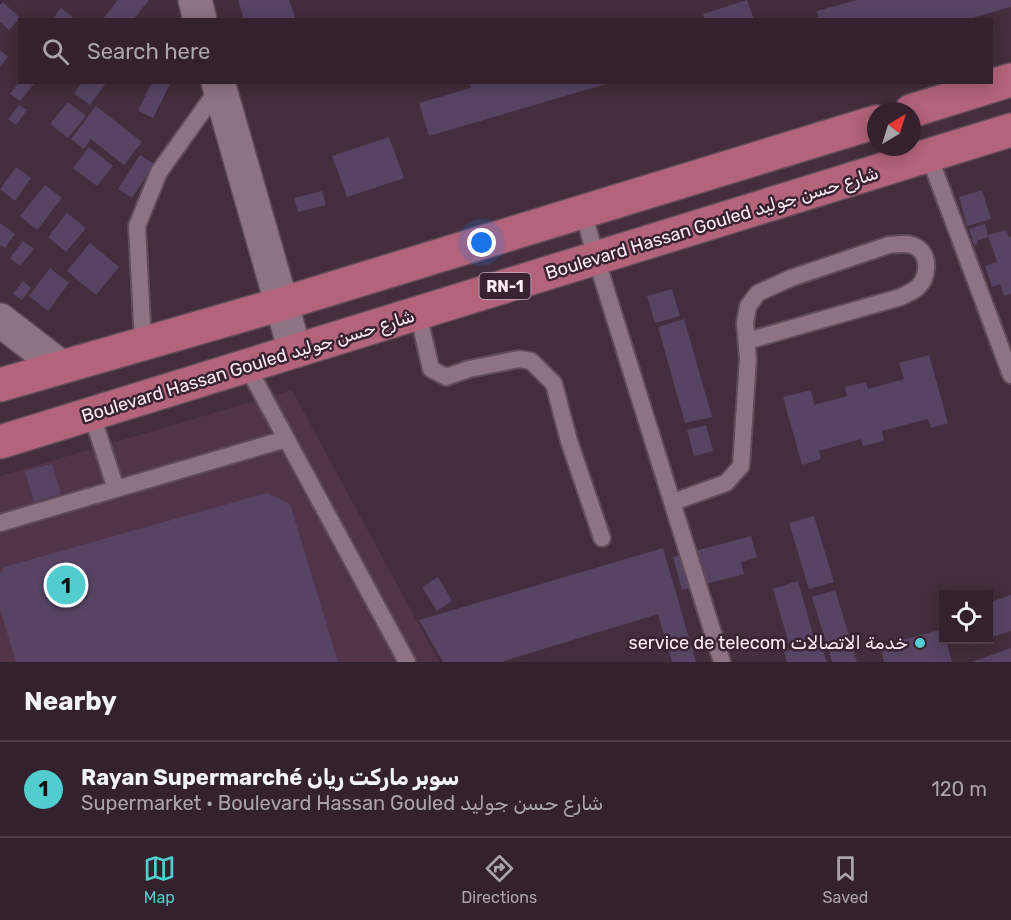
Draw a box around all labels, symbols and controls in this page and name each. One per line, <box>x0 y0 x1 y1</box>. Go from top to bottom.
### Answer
search box <box>18 18 993 84</box>
icon: search <box>39 35 72 68</box>
text: Search here <box>87 38 210 65</box>
north arrow <box>867 102 921 156</box>
street label: Boulevard Hassan Gouled شارع حسن جوليد <box>543 162 881 285</box>
your location <box>467 228 496 257</box>
road number: RN-1 <box>480 273 530 299</box>
street label: Boulevard Hassan Gouled شارع حسن جوليد <box>79 305 417 428</box>
pin: 1 <box>46 562 86 608</box>
map controls <box>939 590 993 644</box>
button: locate <box>939 590 993 644</box>
place label: service de telecom خدمة الاتصالات <box>629 632 908 654</box>
marker: service de telecom خدمة الاتصالات <box>913 636 927 650</box>
text: Nearby <box>24 686 117 717</box>
text: Rayan Supermarché سوبر ماركت ريان <box>81 764 459 791</box>
text: 1 <box>39 777 48 801</box>
text: 120 m <box>931 777 987 801</box>
text: Supermarket · Boulevard Hassan Gouled شارع حسن جوليد <box>81 791 603 815</box>
tab: Map <box>143 852 176 907</box>
tab: Directions <box>461 852 537 907</box>
tab: Saved <box>823 852 868 907</box>

